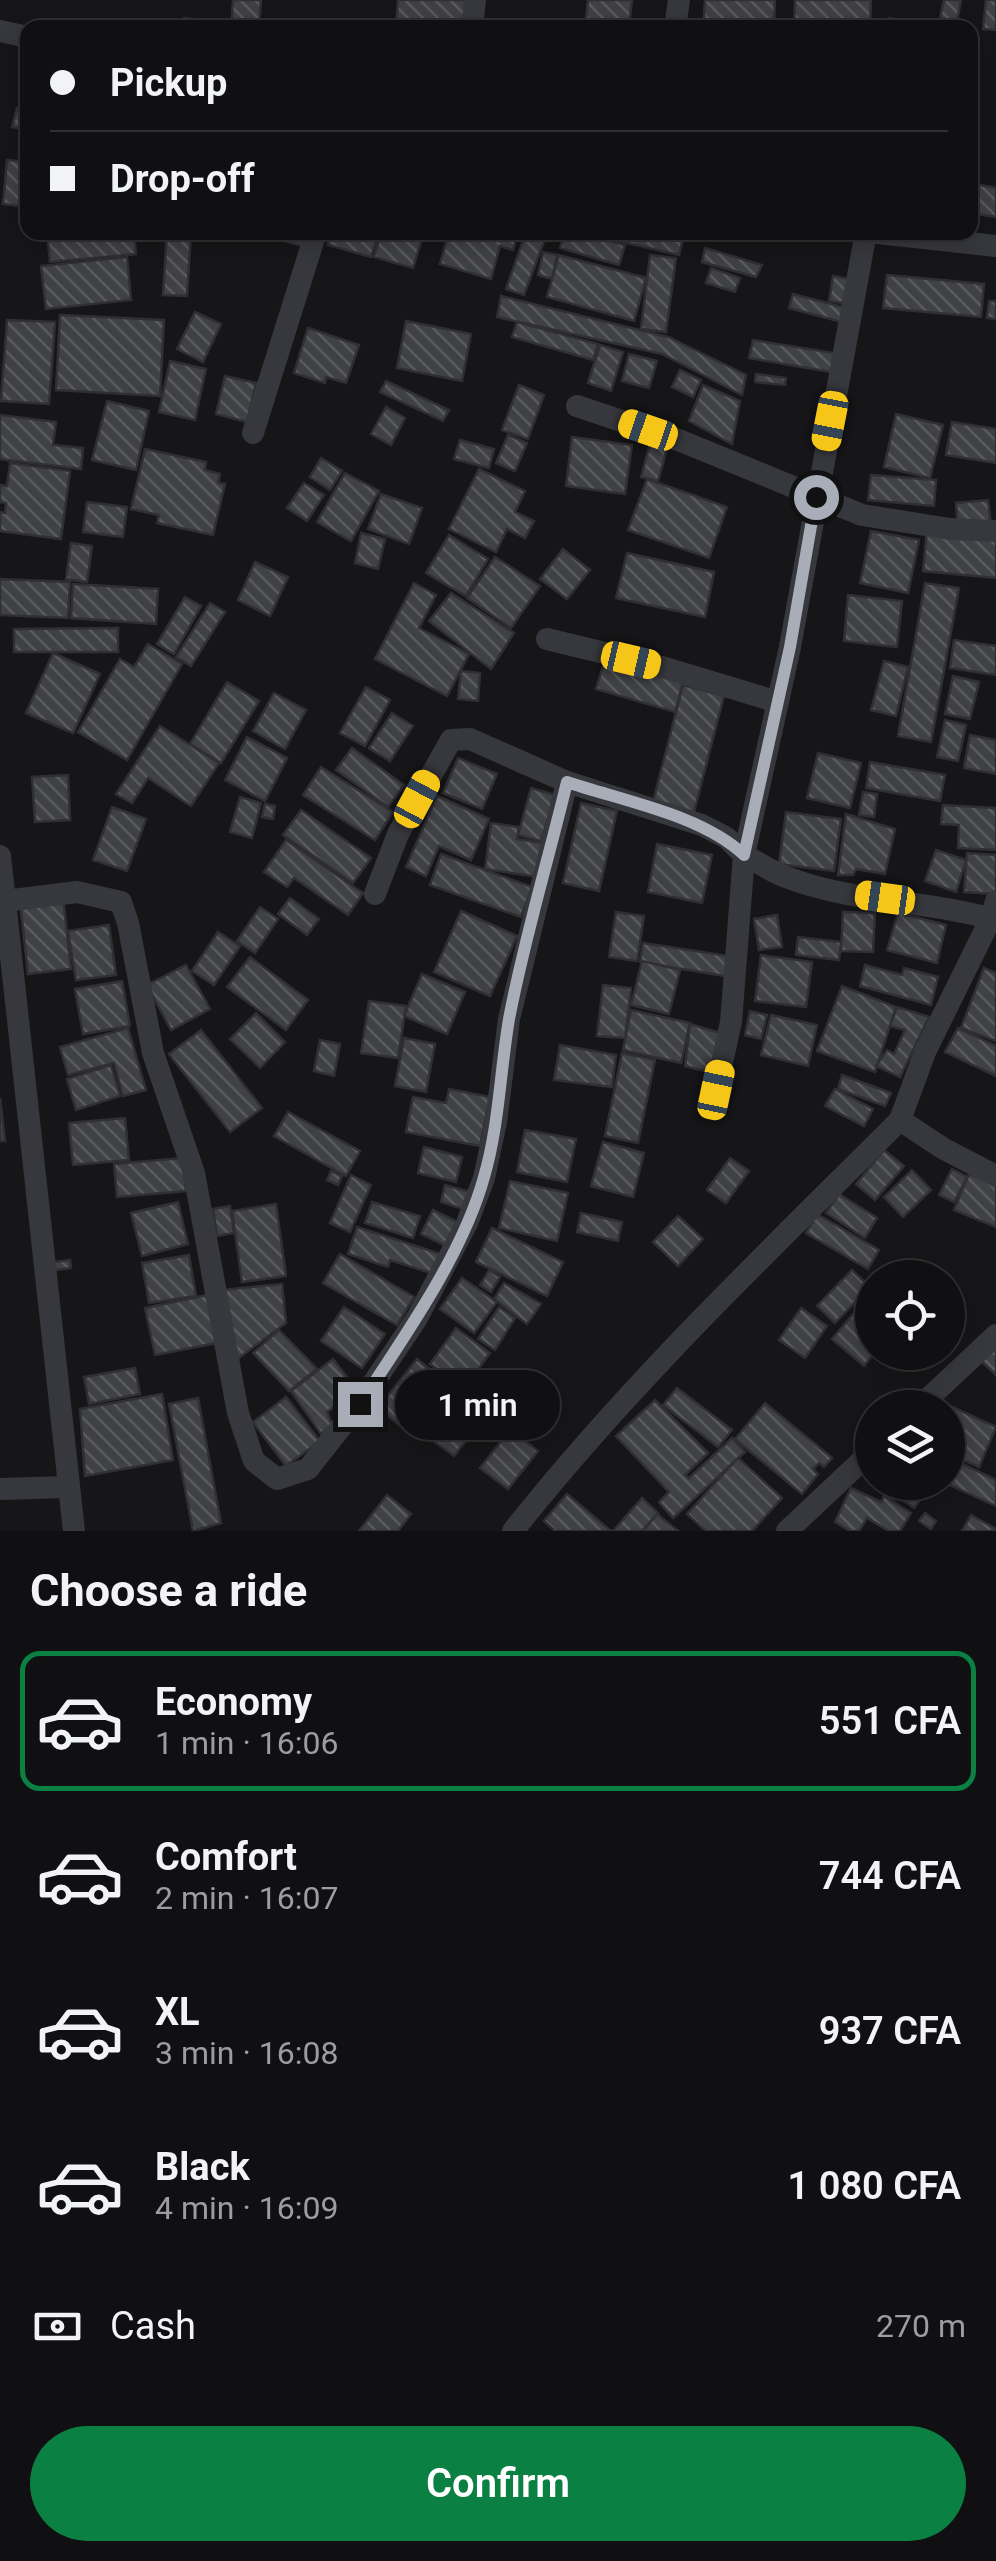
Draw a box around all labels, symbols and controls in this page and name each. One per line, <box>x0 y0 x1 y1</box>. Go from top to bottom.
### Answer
text: Pickup <box>110 61 227 105</box>
text: Drop-off <box>110 157 255 201</box>
car <box>810 389 850 453</box>
car <box>615 406 681 454</box>
route start <box>794 475 839 520</box>
car <box>598 639 664 681</box>
car <box>390 765 444 833</box>
car <box>853 879 917 917</box>
car <box>695 1058 737 1122</box>
map controls <box>855 1260 965 1500</box>
button: locate <box>855 1260 965 1370</box>
callout: 1 min <box>395 1369 560 1439</box>
route end <box>338 1382 383 1427</box>
text: 1 min <box>437 1386 518 1424</box>
button: layers <box>855 1390 965 1500</box>
text: Choose a ride <box>30 1564 307 1617</box>
icon: car <box>35 1676 125 1766</box>
text: Economy <box>155 1680 312 1724</box>
text: 551 CFA <box>819 1699 961 1743</box>
text: 1 min · 16:06 <box>155 1724 338 1762</box>
icon: car <box>35 1831 125 1921</box>
text: Comfort <box>155 1835 297 1879</box>
text: 744 CFA <box>819 1854 961 1898</box>
text: 2 min · 16:07 <box>155 1879 338 1917</box>
icon: car <box>35 1986 125 2076</box>
text: XL <box>155 1990 200 2034</box>
text: 937 CFA <box>819 2009 961 2053</box>
text: 3 min · 16:08 <box>155 2034 338 2072</box>
icon: car <box>35 2141 125 2231</box>
text: Black <box>155 2145 250 2189</box>
text: 1 080 CFA <box>788 2164 961 2208</box>
text: 4 min · 16:09 <box>155 2189 338 2227</box>
icon: cash <box>30 2299 85 2354</box>
text: Cash <box>110 2304 196 2348</box>
text: 270 m <box>876 2307 966 2345</box>
button: Confirm <box>30 2426 966 2541</box>

